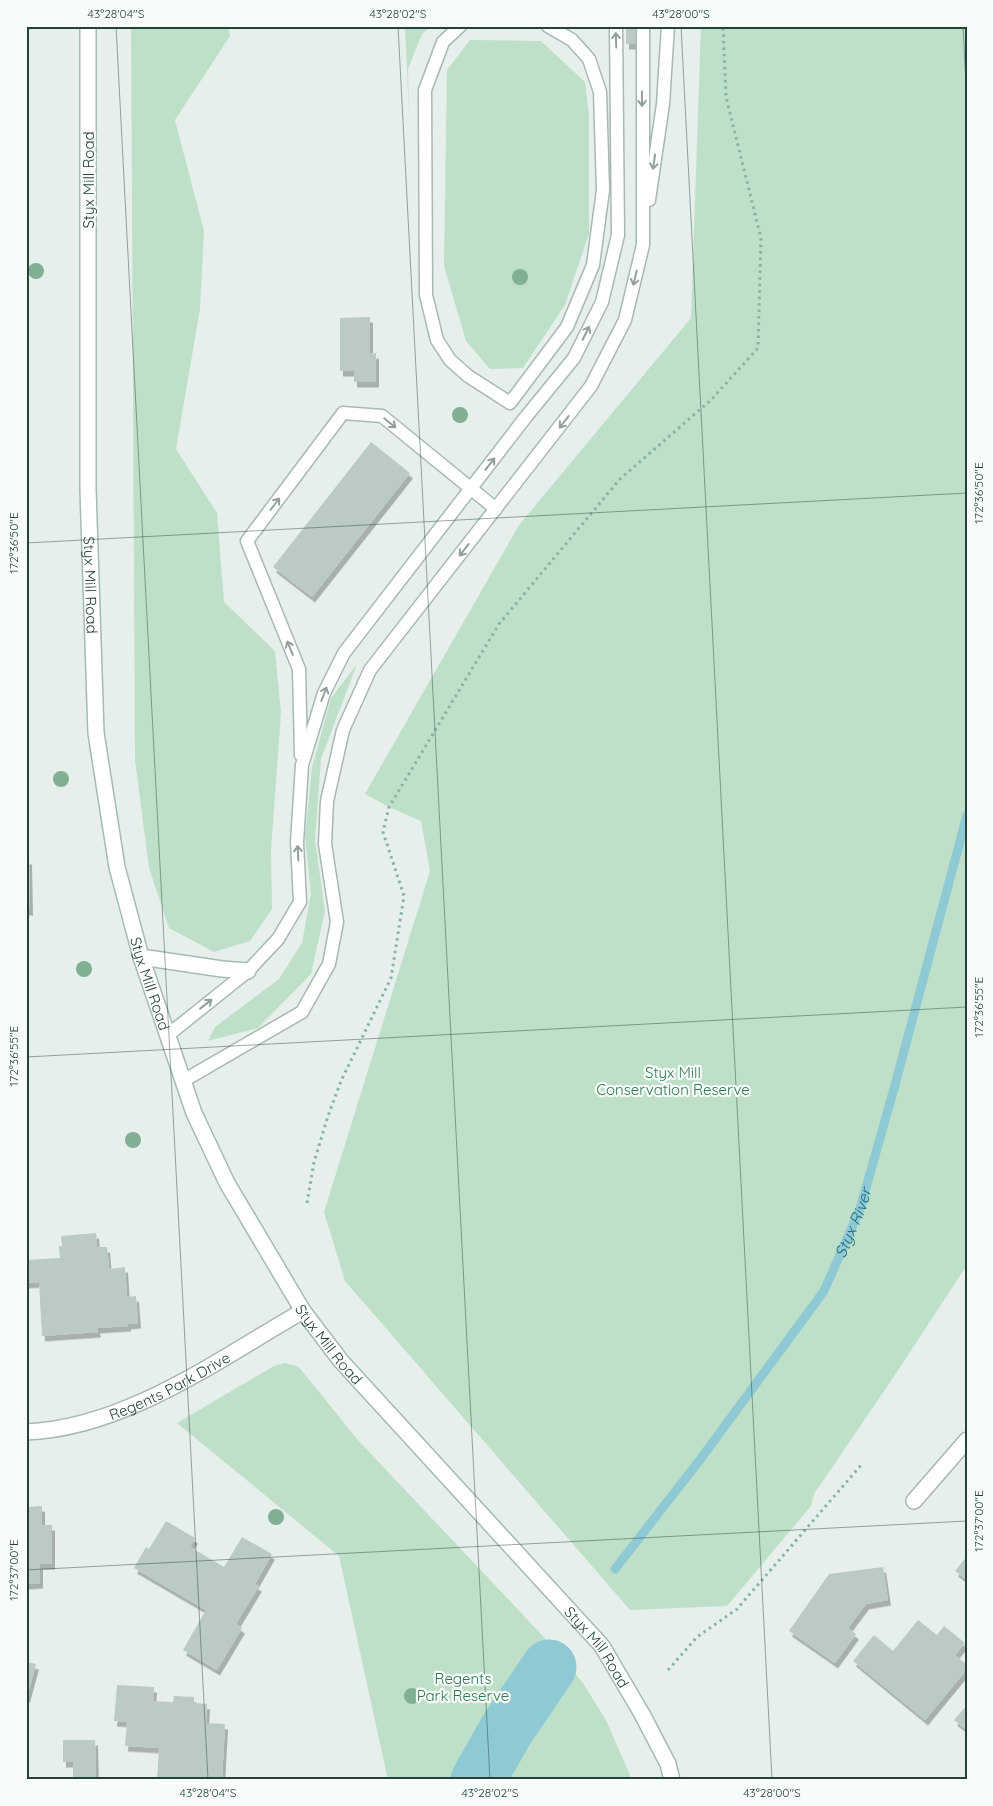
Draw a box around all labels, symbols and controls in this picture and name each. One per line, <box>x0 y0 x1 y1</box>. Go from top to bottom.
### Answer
text: 43°28'04"S <box>88 6 145 21</box>
text: 43°28'02"S <box>369 6 427 21</box>
text: 43°28'00"S <box>652 6 710 21</box>
one-way arrow <box>612 33 621 49</box>
one-way arrow <box>637 90 647 107</box>
street label: Styx Mill Road <box>79 131 98 229</box>
one-way arrow <box>649 153 659 169</box>
one-way arrow <box>630 270 639 286</box>
one-way arrow <box>581 326 591 341</box>
one-way arrow <box>558 415 569 428</box>
one-way arrow <box>383 417 396 428</box>
one-way arrow <box>484 458 495 471</box>
text: 172°36'50"E <box>971 462 986 524</box>
one-way arrow <box>270 497 280 511</box>
text: 172°36'50"E <box>6 512 21 574</box>
street label: Styx Mill Road <box>80 536 102 634</box>
one-way arrow <box>458 543 469 556</box>
one-way arrow <box>285 641 295 656</box>
one-way arrow <box>320 687 329 703</box>
one-way arrow <box>293 846 303 862</box>
street label: Styx Mill Road <box>127 935 175 1033</box>
text: 172°36'55"E <box>971 976 986 1037</box>
one-way arrow <box>199 999 212 1010</box>
text: 172°36'55"E <box>6 1025 21 1086</box>
park label: Styx Mill Conservation Reserve <box>596 1063 750 1099</box>
water label: Styx River <box>830 1184 876 1261</box>
street label: Styx Mill Road <box>291 1300 367 1388</box>
street label: Regents Park Drive <box>106 1347 233 1424</box>
text: 172°37'00"E <box>971 1490 986 1552</box>
text: 172°37'00"E <box>6 1539 21 1601</box>
street label: Styx Mill Road <box>561 1602 634 1691</box>
park label: Regents Park Reserve <box>417 1669 509 1705</box>
text: 43°28'04"S <box>180 1785 237 1800</box>
text: 43°28'02"S <box>461 1785 519 1800</box>
text: 43°28'00"S <box>743 1785 801 1800</box>

